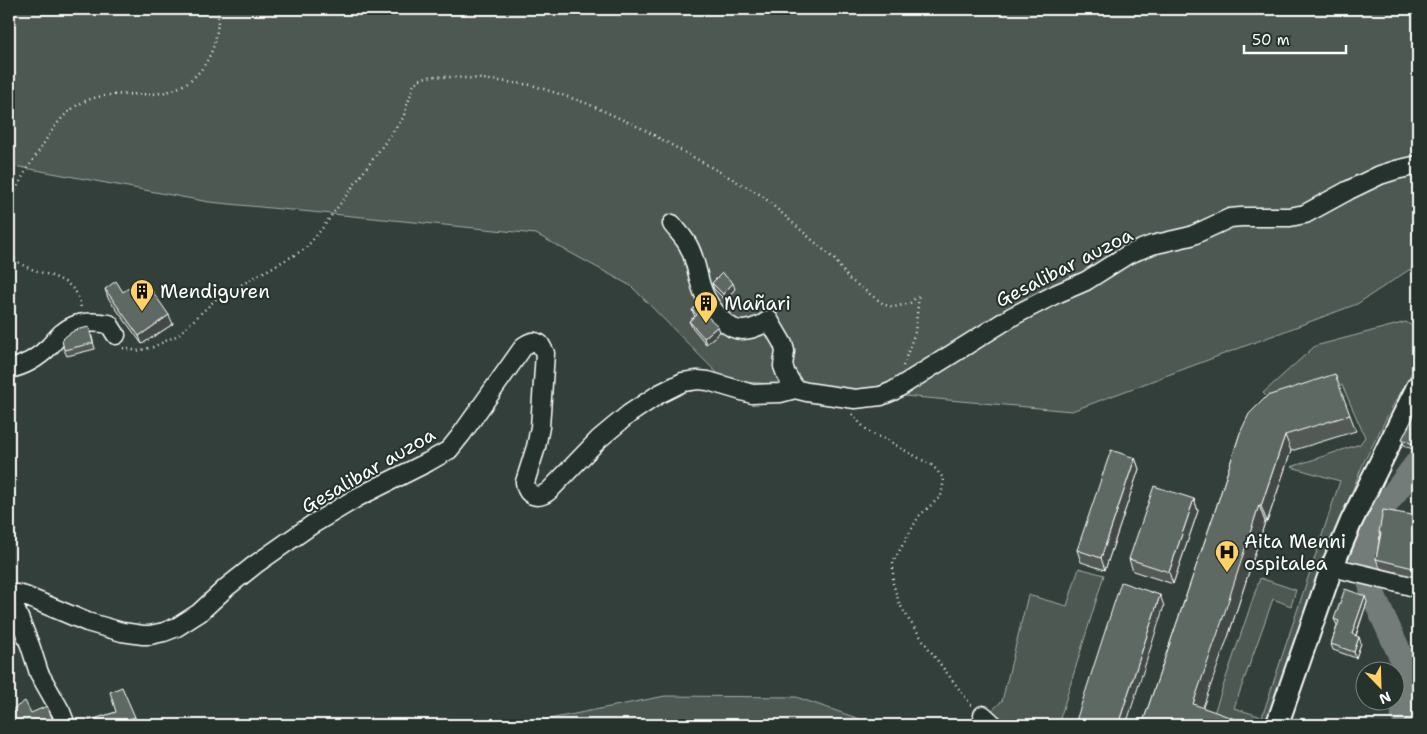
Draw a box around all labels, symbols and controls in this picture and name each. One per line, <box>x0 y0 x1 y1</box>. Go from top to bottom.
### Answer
scale bar <box>1244 22 1347 54</box>
text: 50 m <box>1252 30 1290 50</box>
street label: Gesalibar auzoa <box>991 222 1137 313</box>
building icon: Mendiguren <box>129 278 155 312</box>
place label: Mendiguren <box>160 279 270 304</box>
building icon: Mañari <box>693 290 719 324</box>
place label: Mañari <box>724 291 791 316</box>
street label: Gesalibar auzoa <box>297 422 440 519</box>
place label: Aita Menni ospitalea <box>1244 529 1346 576</box>
hospital icon: Aita Menni ospitalea <box>1214 539 1240 573</box>
north arrow <box>1354 662 1404 712</box>
text: N <box>1376 688 1394 708</box>

